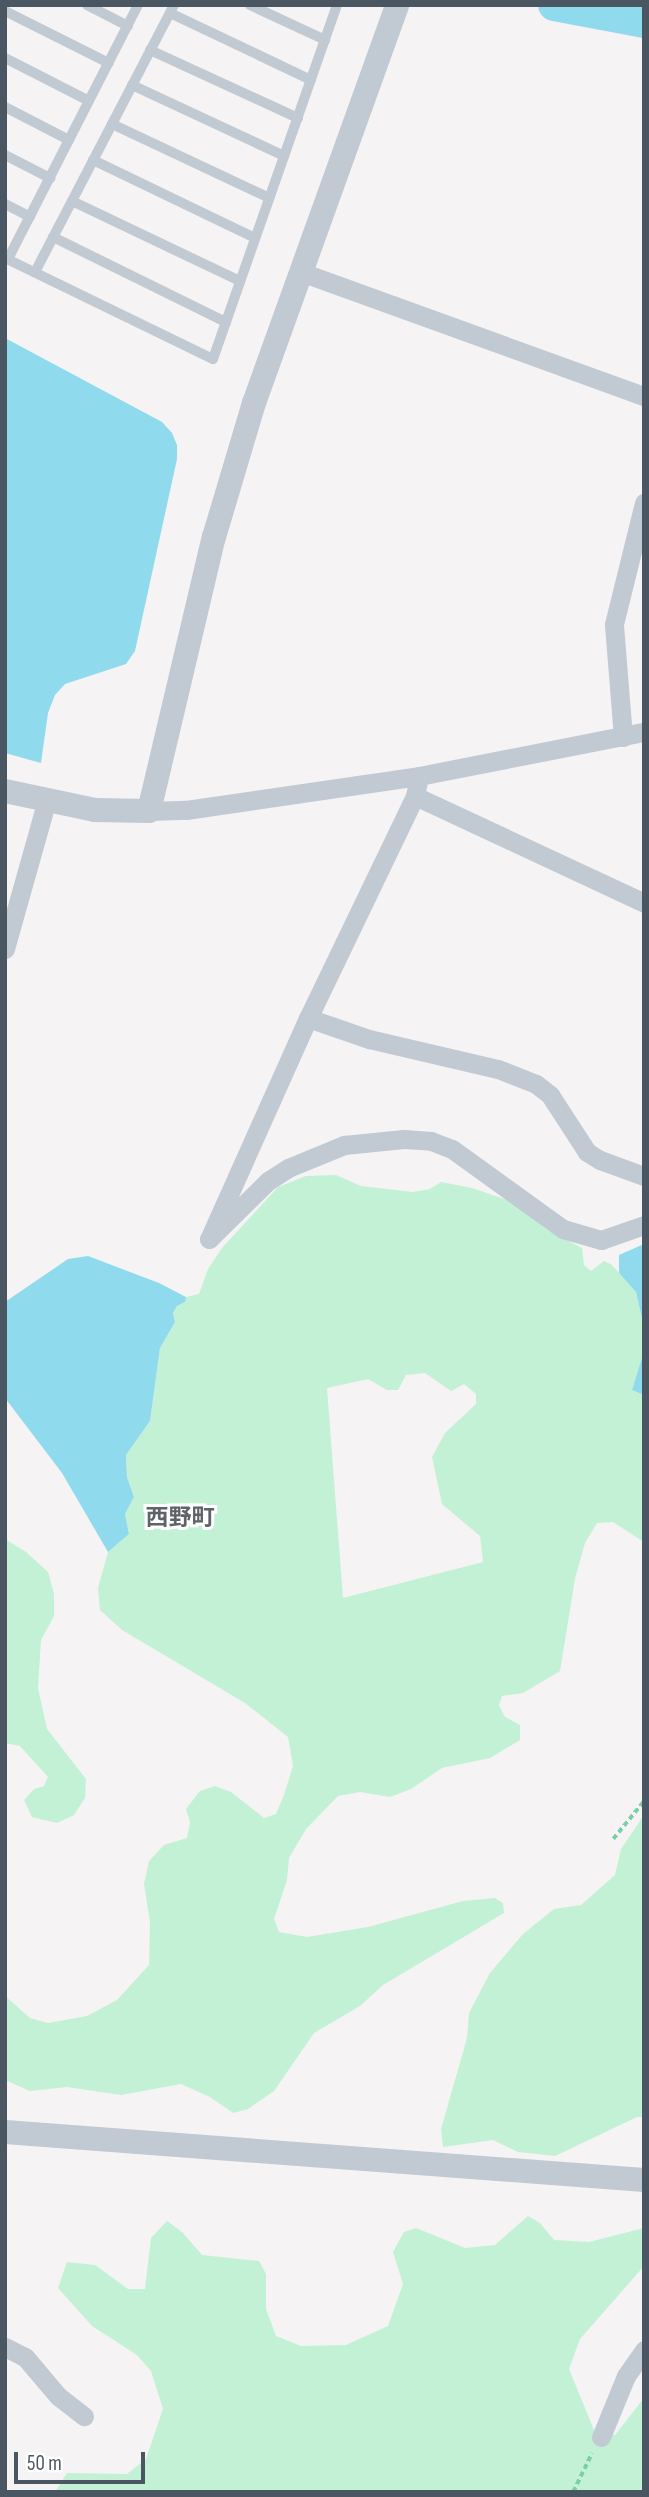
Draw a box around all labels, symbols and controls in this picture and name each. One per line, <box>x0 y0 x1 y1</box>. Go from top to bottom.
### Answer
district label: 西野町 <box>146 1504 214 1532</box>
scale bar <box>18 2438 149 2482</box>
text: 50 m <box>27 2451 62 2476</box>

